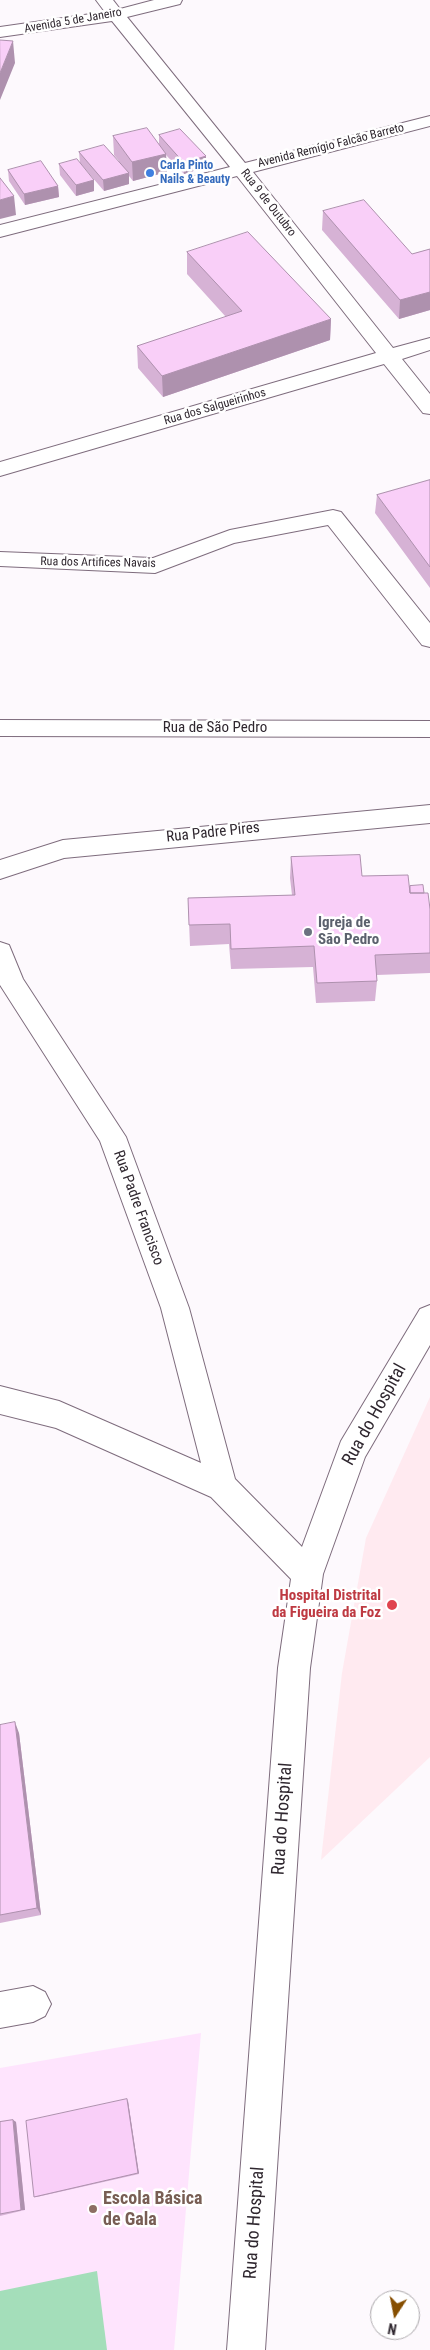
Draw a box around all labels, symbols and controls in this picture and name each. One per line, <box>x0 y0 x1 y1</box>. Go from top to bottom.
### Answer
street label: Avenida 5 de Janeiro <box>23 5 123 37</box>
street label: Avenida Remígio Falcão Barreto <box>256 121 406 171</box>
place label: Carla Pinto Nails & Beauty <box>160 159 230 187</box>
street label: Rua 9 de Outubro <box>237 166 299 240</box>
marker: Carla Pinto Nails & Beauty <box>144 167 156 179</box>
street label: Rua dos Salgueirinhos <box>162 386 268 428</box>
street label: Rua dos Artifices Navais <box>40 555 156 571</box>
street label: Rua de São Pedro <box>163 719 267 737</box>
street label: Rua Padre Pires <box>165 819 261 847</box>
place label: Igreja de São Pedro <box>318 914 379 949</box>
marker: Igreja de São Pedro <box>302 926 314 938</box>
street label: Rua Padre Francisco <box>109 1148 167 1268</box>
street label: Rua do Hospital <box>338 1361 412 1469</box>
place label: Hospital Distrital da Figueira da Foz <box>272 1587 381 1622</box>
marker: Hospital Distrital da Figueira da Foz <box>385 1598 399 1612</box>
street label: Rua do Hospital <box>268 1762 298 1876</box>
street label: Rua do Hospital <box>240 2166 270 2280</box>
place label: Escola Básica de Gala <box>103 2188 202 2230</box>
marker: Escola Básica de Gala <box>87 2203 99 2215</box>
north arrow <box>370 2290 420 2340</box>
text: N <box>387 2320 398 2337</box>

